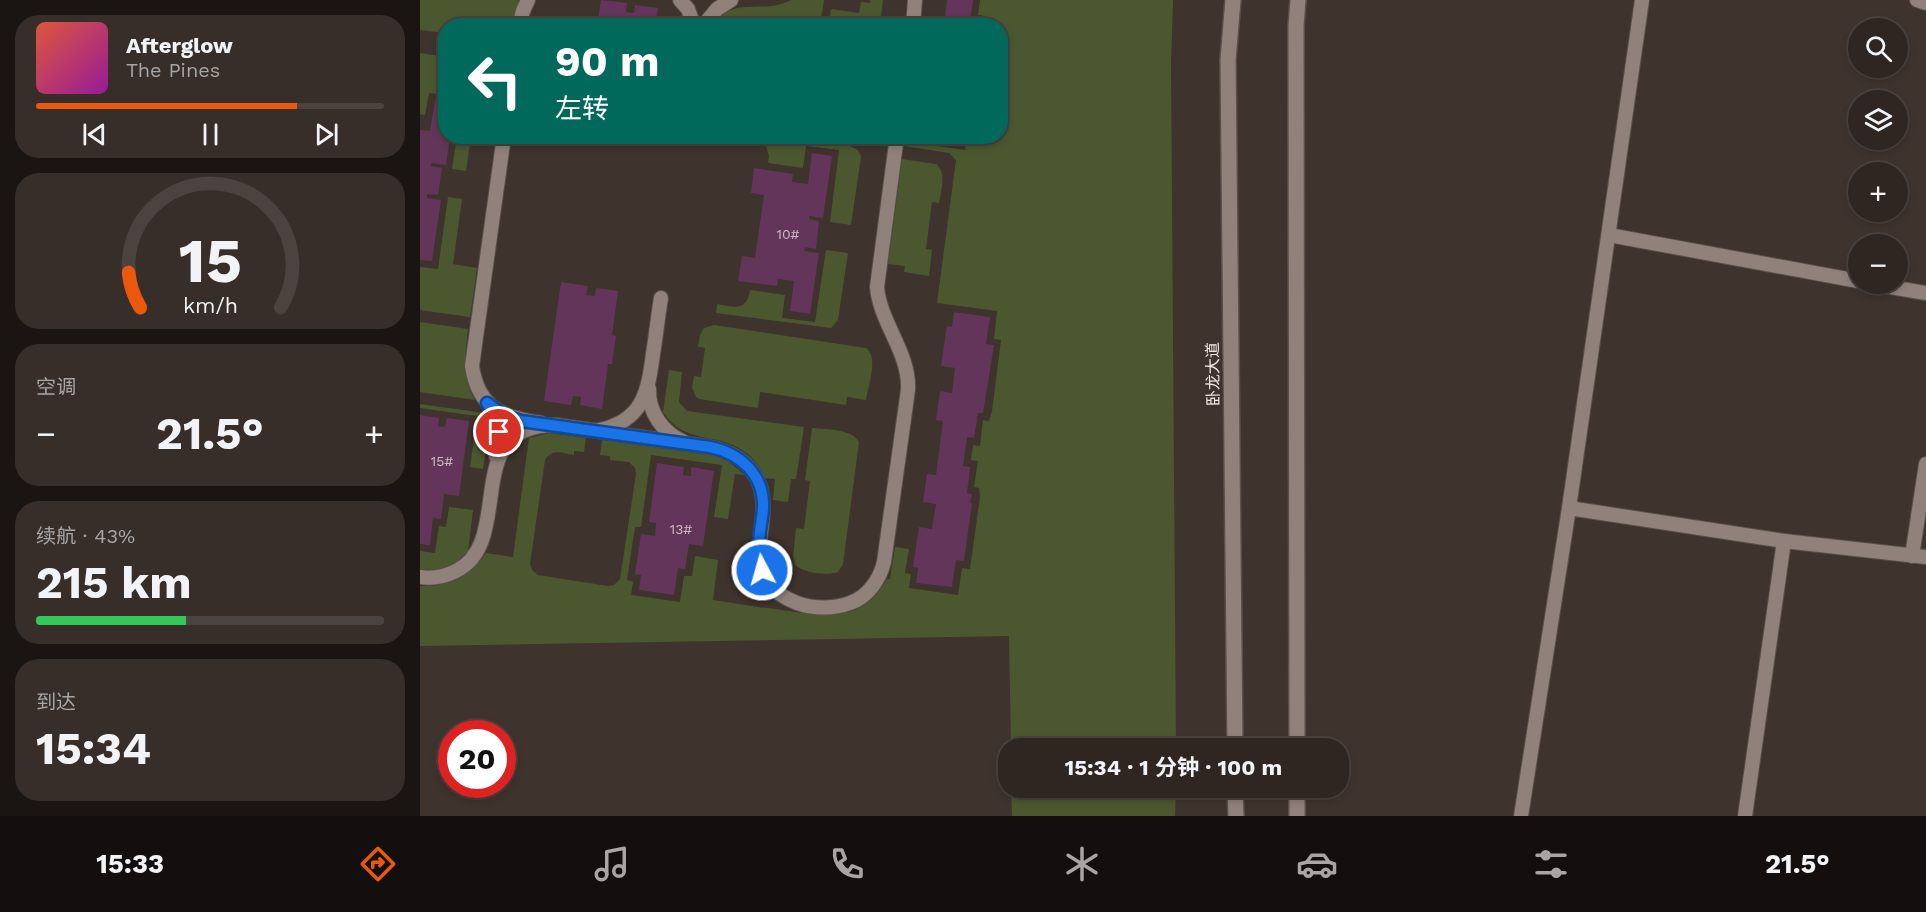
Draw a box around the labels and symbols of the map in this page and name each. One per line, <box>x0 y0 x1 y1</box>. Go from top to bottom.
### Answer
house number: 10# <box>776 226 800 242</box>
street label: 卧龙大道 <box>1203 342 1223 406</box>
pin <box>473 406 524 457</box>
house number: 15# <box>431 453 453 469</box>
house number: 13# <box>670 521 692 537</box>
position arrow <box>730 538 794 602</box>
speed limit sign: 20 <box>438 720 516 798</box>

